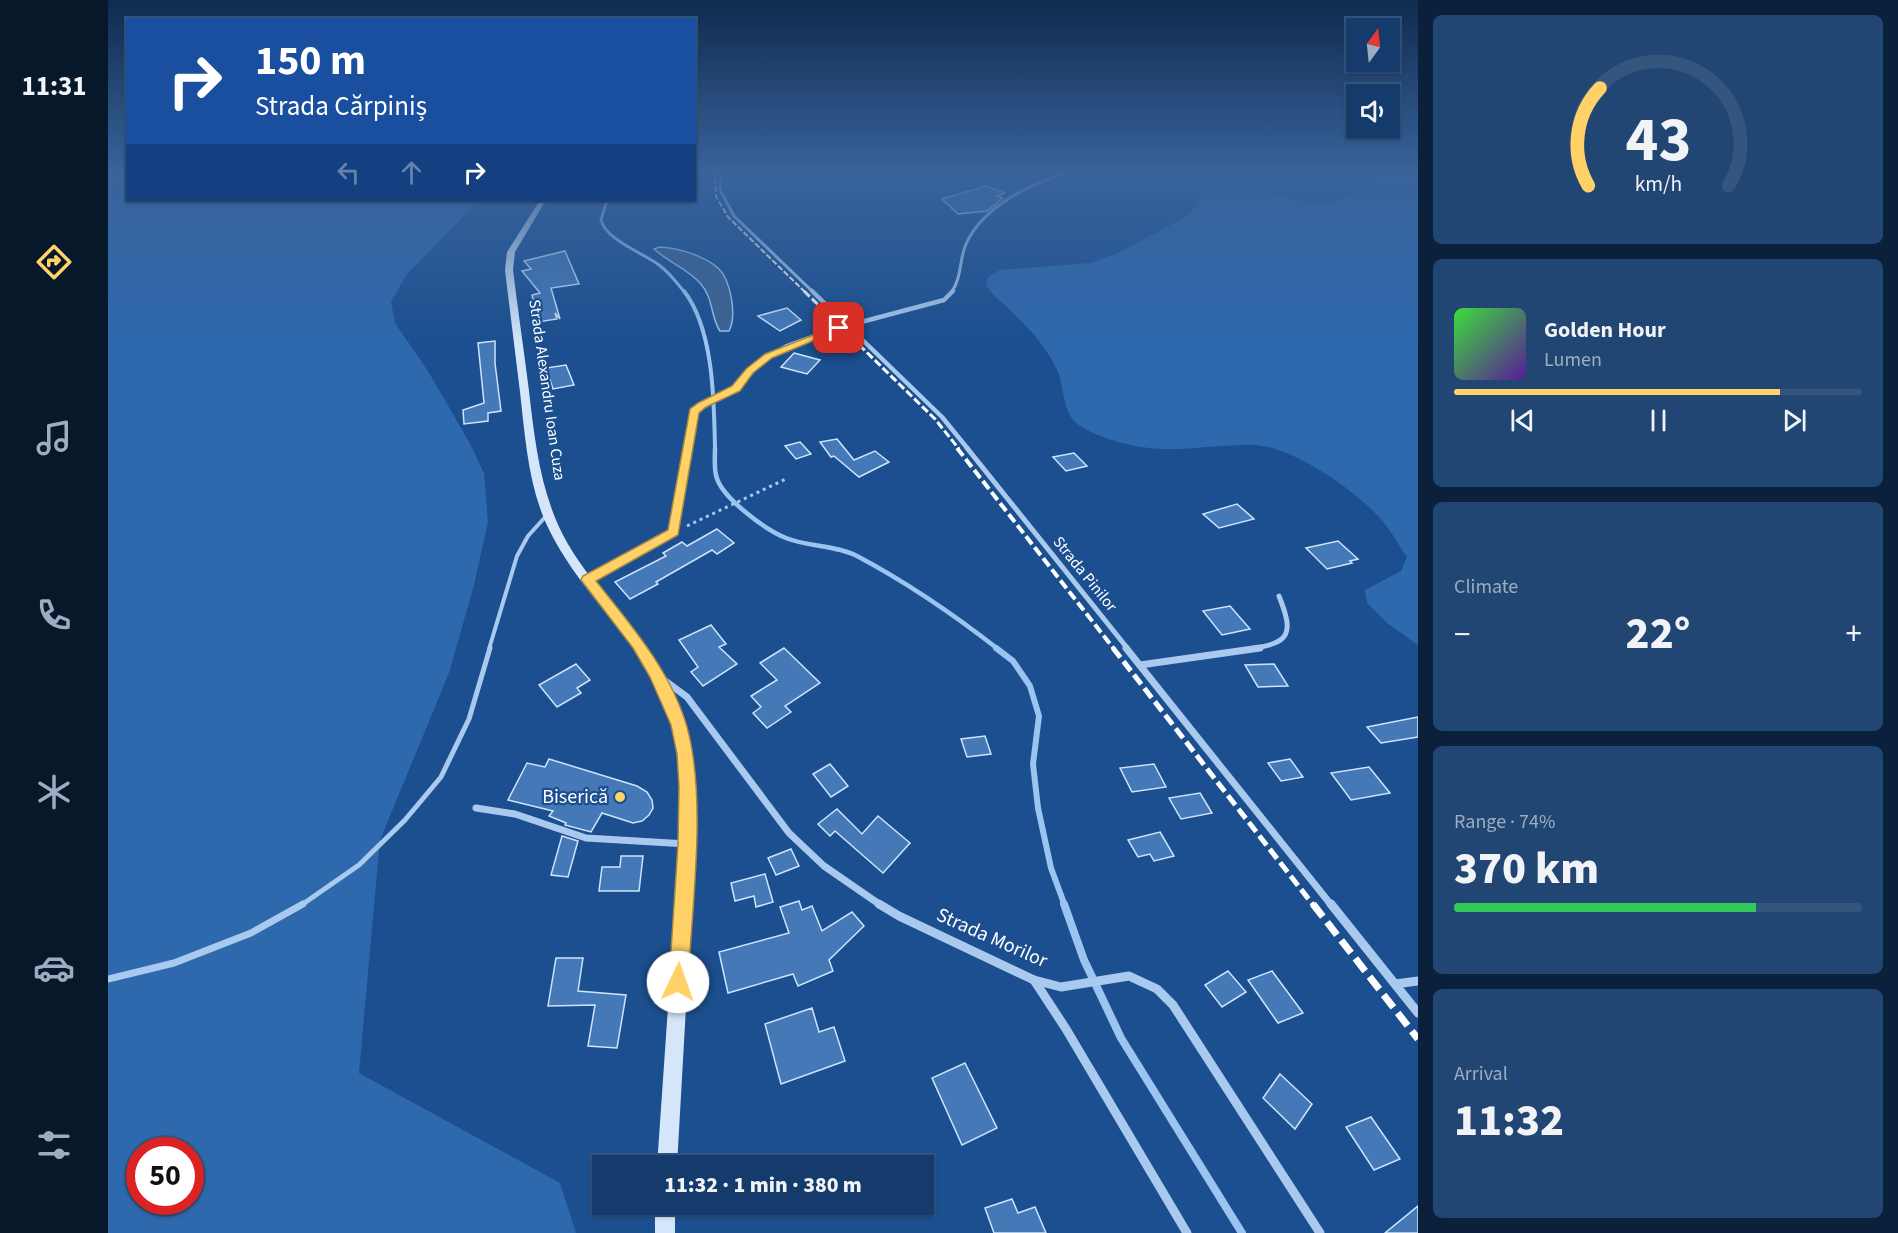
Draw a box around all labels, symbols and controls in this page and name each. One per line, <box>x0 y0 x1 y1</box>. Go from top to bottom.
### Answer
north arrow <box>1346 18 1400 72</box>
map controls <box>1346 18 1400 138</box>
text: 150 m <box>255 31 366 91</box>
icon: right <box>156 42 234 120</box>
text: 11:31 <box>21 67 87 106</box>
button: sound <box>1346 84 1400 138</box>
text: Strada Cărpiniș <box>255 87 427 126</box>
text: 43 <box>1625 96 1691 185</box>
icon: left <box>332 156 365 189</box>
icon: ahead <box>395 156 428 189</box>
icon: right <box>458 156 491 189</box>
text: km/h <box>1634 170 1682 201</box>
icon: directions <box>33 241 75 283</box>
street label: Strada Alexandru Ioan Cuza <box>523 298 571 482</box>
pin <box>813 302 864 353</box>
icon: arrive <box>822 311 855 344</box>
text: Golden Hour <box>1544 314 1666 346</box>
text: Lumen <box>1544 346 1602 374</box>
icon: previous <box>1506 404 1539 437</box>
icon: pause <box>1642 404 1675 437</box>
icon: next <box>1778 404 1811 437</box>
icon: music <box>33 417 75 459</box>
street label: Strada Pinilor <box>1048 532 1122 617</box>
text: Climate <box>1454 573 1518 601</box>
icon: phone <box>33 594 75 636</box>
text: 22° <box>1626 602 1690 666</box>
text: − <box>1454 611 1470 658</box>
text: + <box>1846 611 1862 658</box>
icon: climate <box>33 771 75 813</box>
place label: Biserică <box>542 783 608 811</box>
marker: Biserică <box>613 790 627 804</box>
text: Range · 74% <box>1454 808 1555 836</box>
text: 370 km <box>1454 837 1599 901</box>
street label: Strada Morilor <box>932 901 1052 975</box>
icon: car <box>33 947 75 989</box>
position arrow <box>646 950 710 1014</box>
text: Arrival <box>1454 1060 1508 1088</box>
text: 11:32 <box>1454 1089 1564 1153</box>
icon: filters <box>33 1124 75 1166</box>
speed limit sign: 50 <box>126 1137 204 1215</box>
text: 11:32 · 1 min · 380 m <box>664 1169 862 1201</box>

